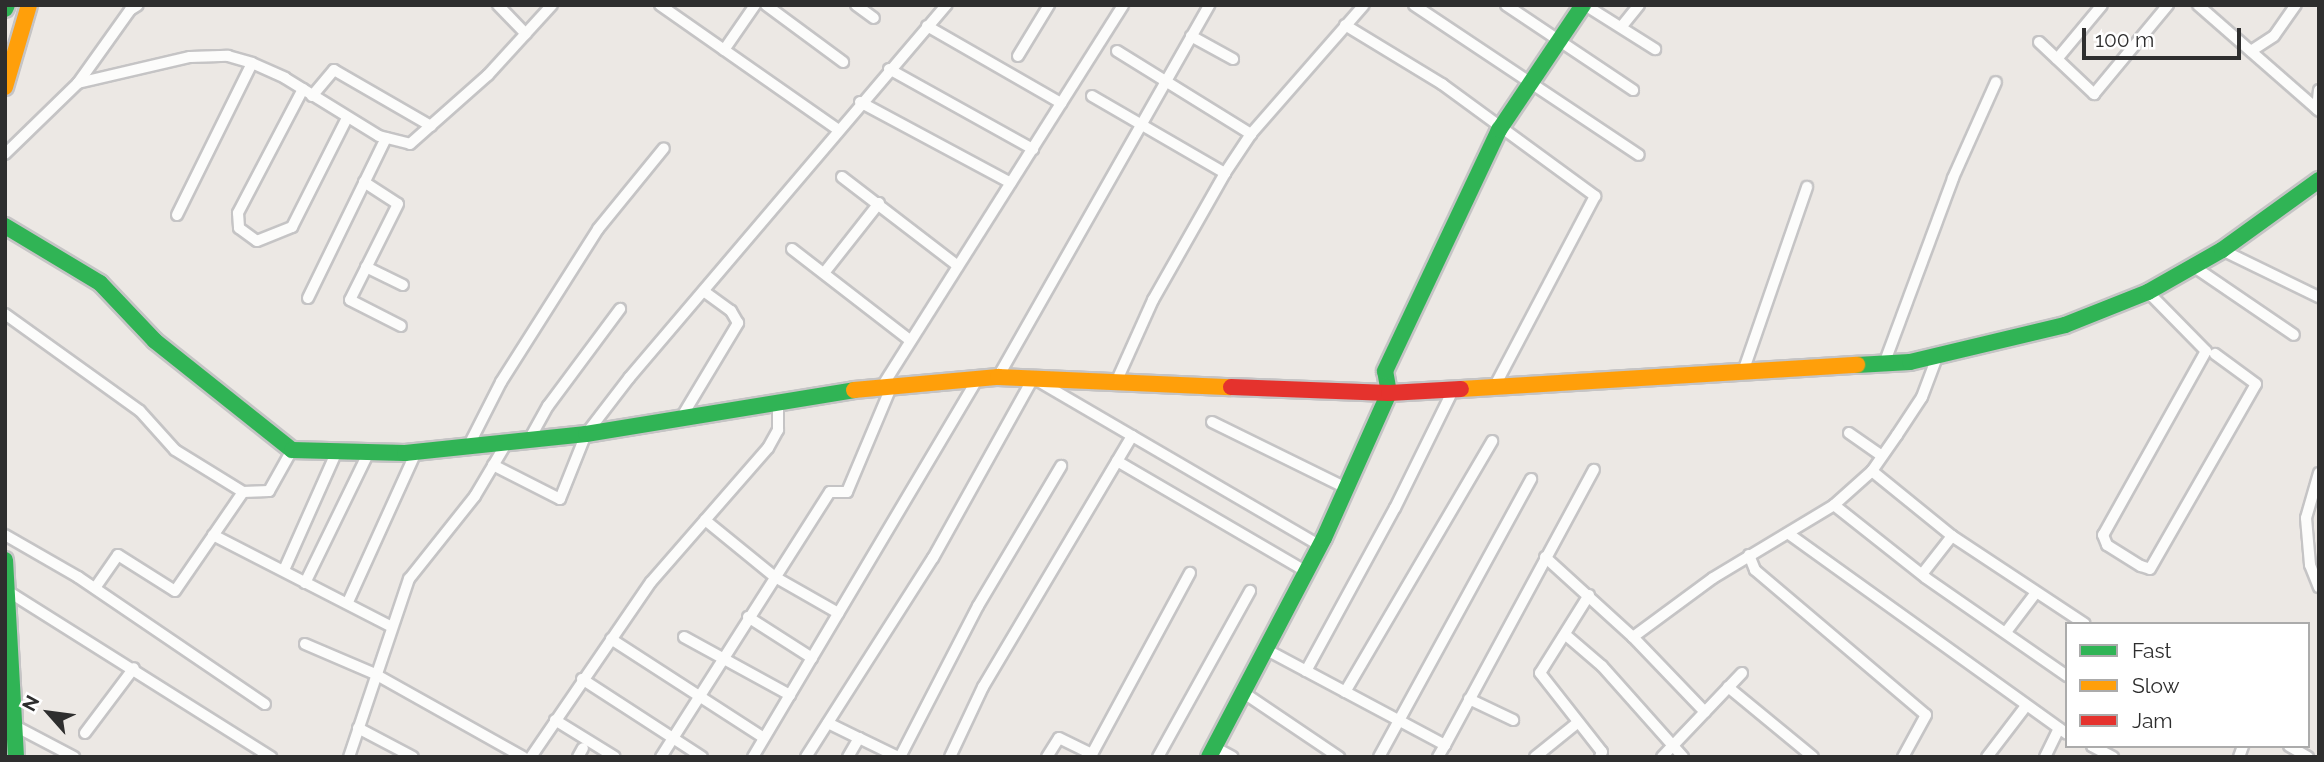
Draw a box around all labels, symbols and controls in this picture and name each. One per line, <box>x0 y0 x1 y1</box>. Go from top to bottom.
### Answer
scale bar <box>2086 14 2245 58</box>
text: 100 m <box>2095 27 2154 52</box>
legend <box>2065 622 2310 748</box>
text: Fast <box>2132 638 2172 663</box>
text: Slow <box>2132 673 2180 698</box>
north arrow <box>14 678 84 748</box>
text: N <box>17 692 44 715</box>
text: Jam <box>2132 708 2173 733</box>

